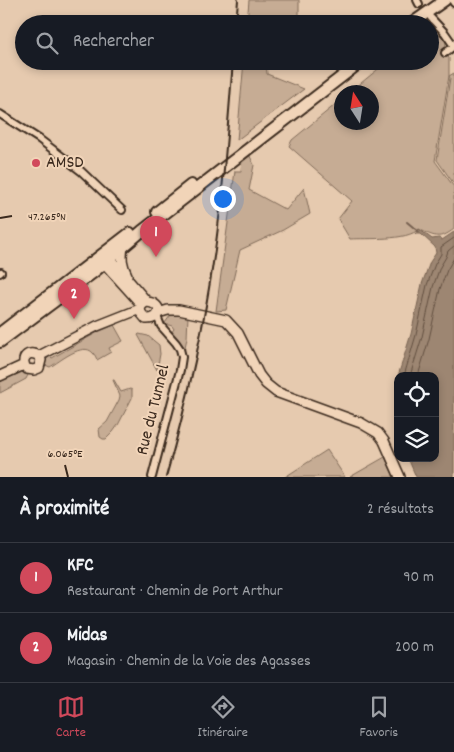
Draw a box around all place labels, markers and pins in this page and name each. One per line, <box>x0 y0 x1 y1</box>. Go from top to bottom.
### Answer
place label: AMSD <box>46 151 84 176</box>
marker: AMSD <box>30 157 42 169</box>
pin: 1 <box>140 216 172 257</box>
pin: 2 <box>58 278 90 319</box>

